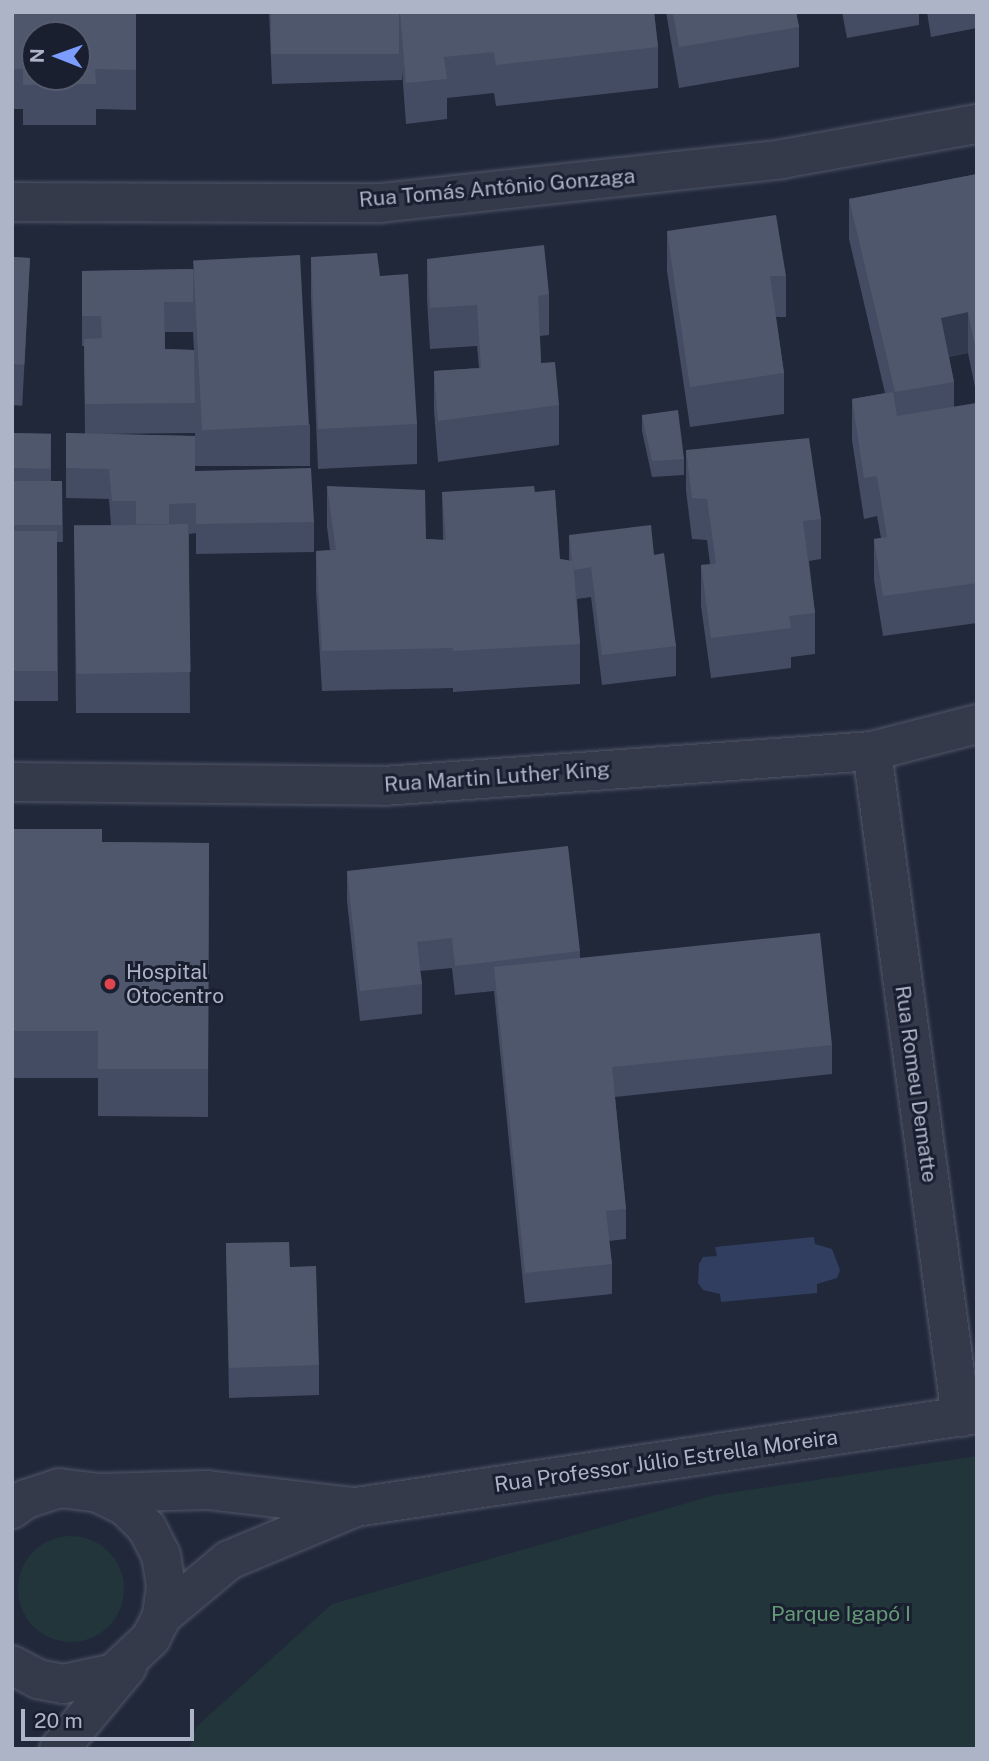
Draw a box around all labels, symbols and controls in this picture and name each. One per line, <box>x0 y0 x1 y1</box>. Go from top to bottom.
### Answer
north arrow <box>21 21 91 91</box>
text: N <box>26 48 48 63</box>
street label: Rua Tomás Antônio Gonzaga <box>358 163 636 213</box>
street label: Rua Martin Luther King <box>383 757 611 797</box>
place label: Hospital Otocentro <box>126 959 224 1009</box>
marker: Hospital Otocentro <box>100 974 120 994</box>
street label: Rua Romeu Dematte <box>890 984 942 1184</box>
street label: Rua Professor Júlio Estrella Moreira <box>493 1424 839 1498</box>
park label: Parque Igapó I <box>771 1601 911 1627</box>
scale bar <box>24 1694 198 1738</box>
text: 20 m <box>34 1708 83 1733</box>

